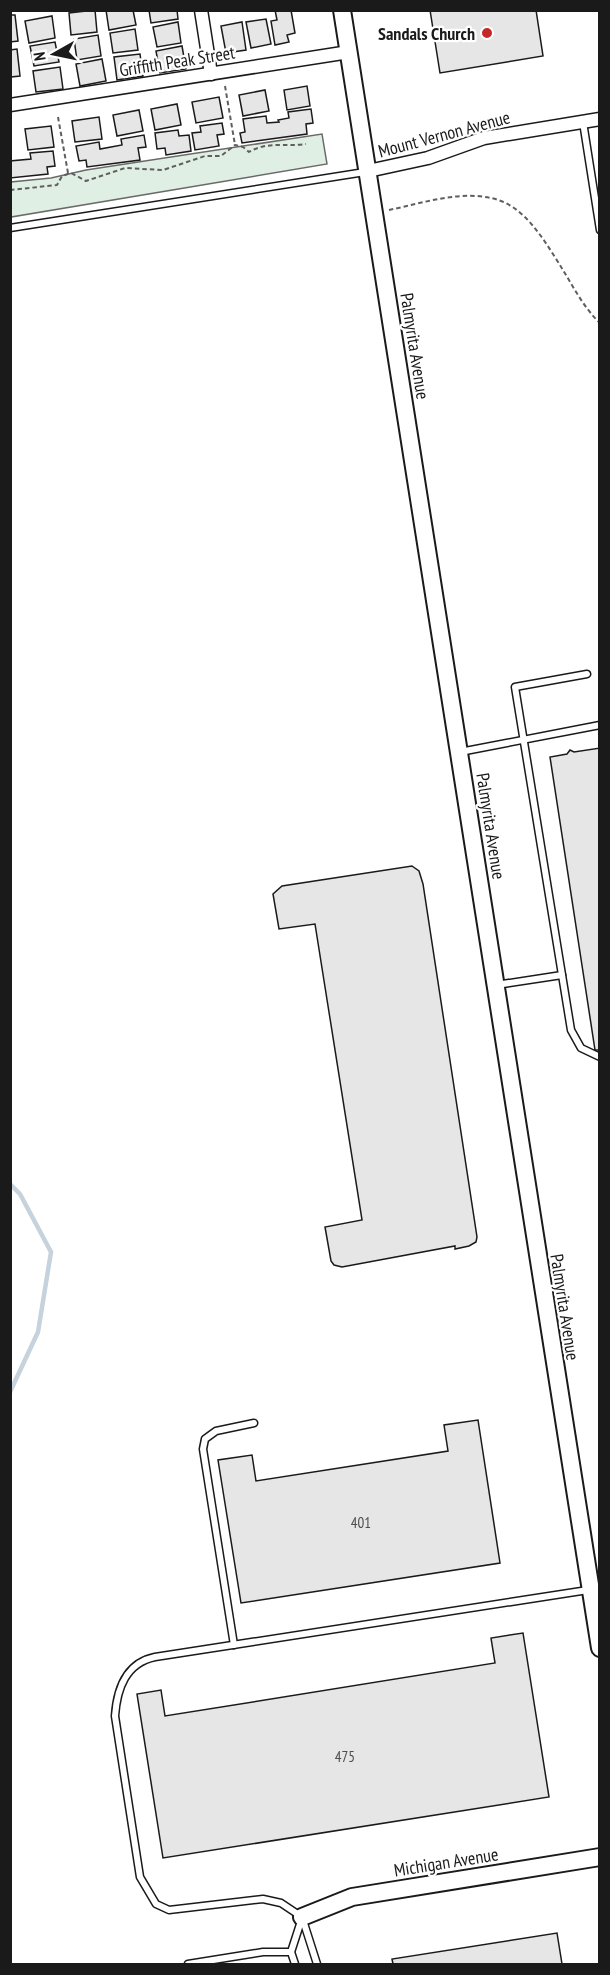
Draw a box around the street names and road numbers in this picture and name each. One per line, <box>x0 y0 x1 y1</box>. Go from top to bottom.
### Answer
street label: Griffith Peak Street <box>118 41 236 81</box>
street label: Mount Vernon Avenue <box>376 105 512 163</box>
street label: Palmyrita Avenue <box>395 291 435 401</box>
street label: Palmyrita Avenue <box>471 771 511 881</box>
street label: Palmyrita Avenue <box>545 1252 585 1362</box>
street label: Michigan Avenue <box>392 1842 500 1882</box>

